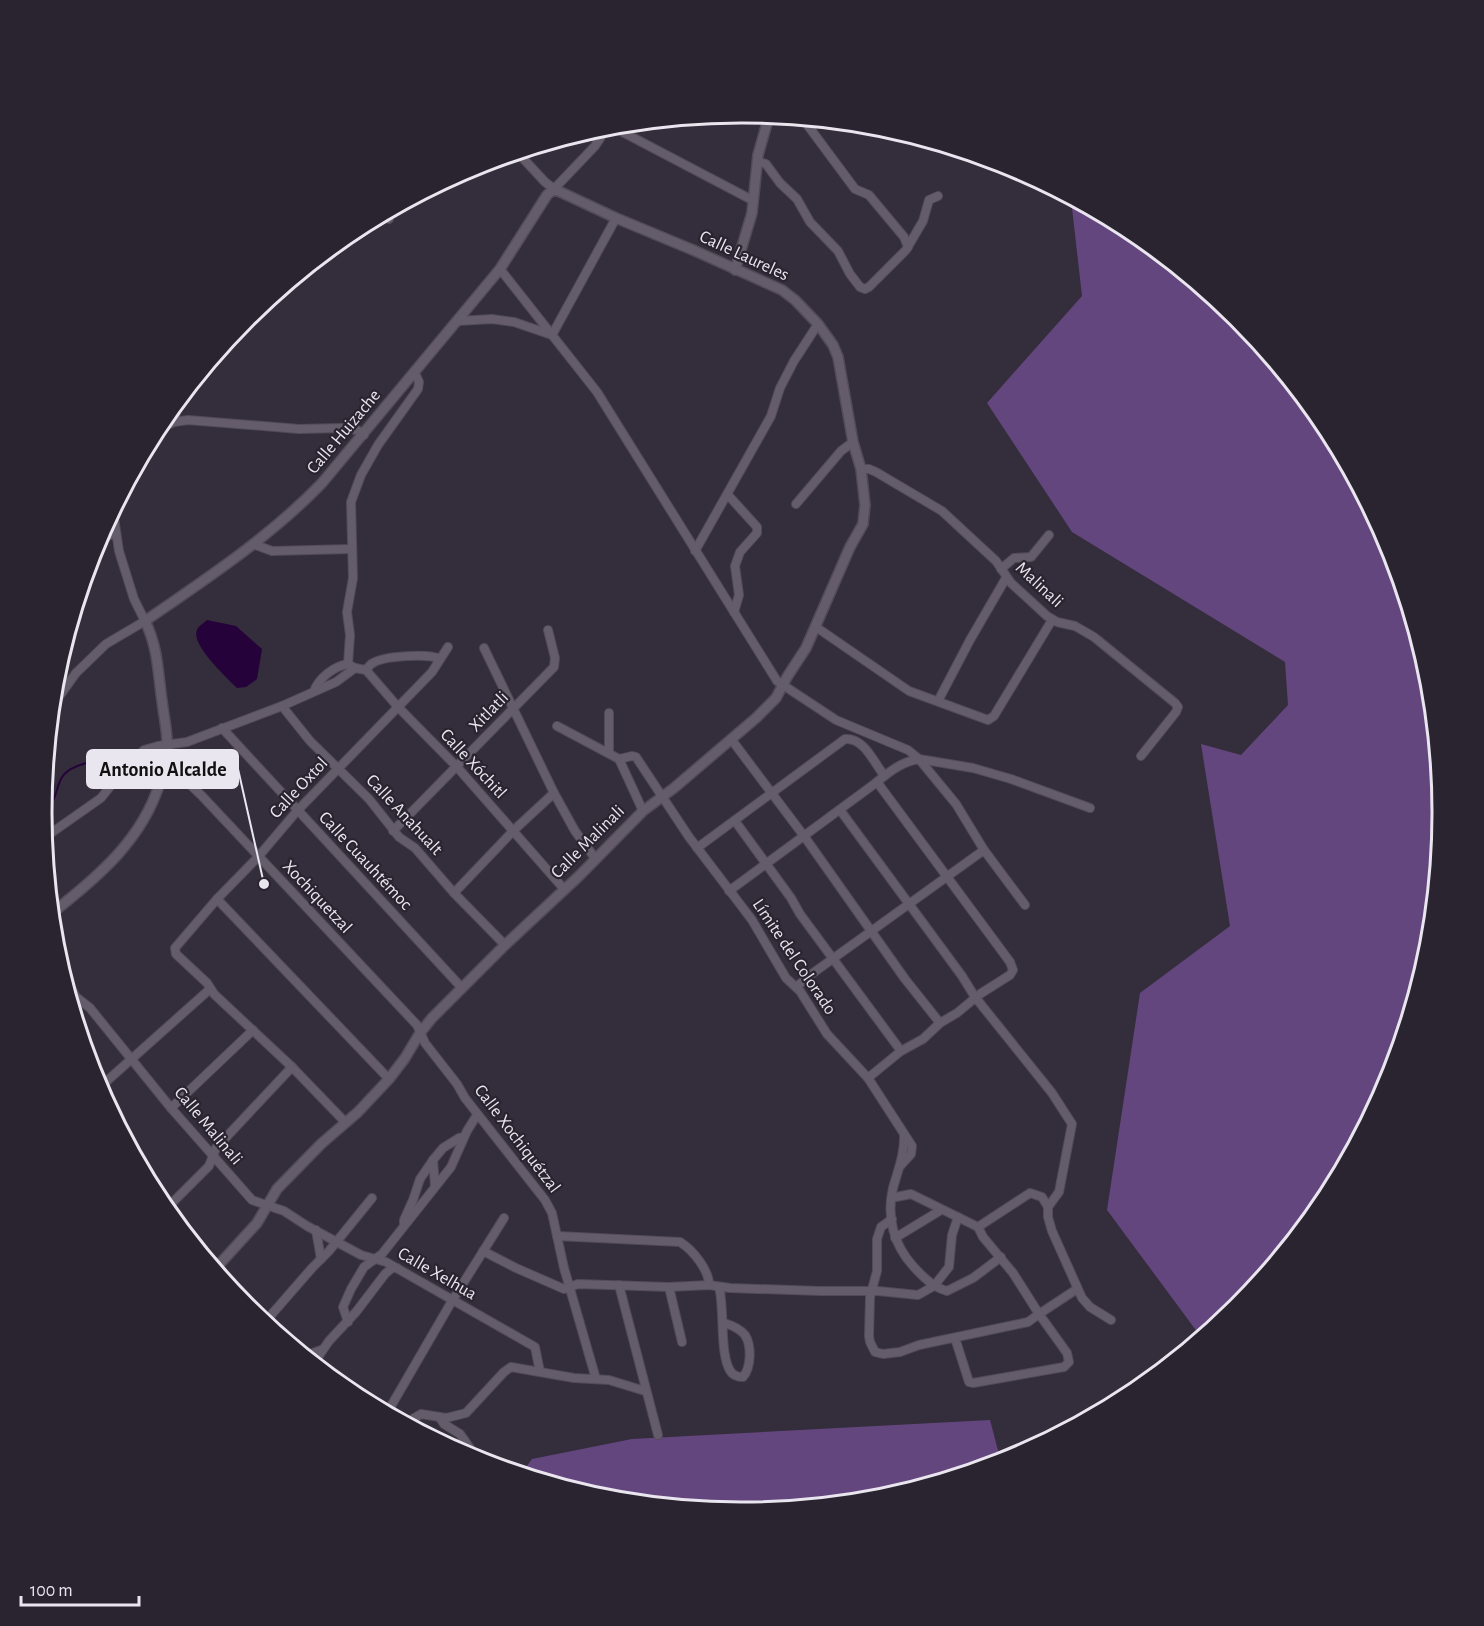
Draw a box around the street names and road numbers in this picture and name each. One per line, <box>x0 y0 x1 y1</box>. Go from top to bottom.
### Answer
street label: Calle Laureles <box>697 228 791 284</box>
street label: Calle Huizache <box>304 386 384 478</box>
street label: Malinali <box>1012 559 1066 611</box>
street label: Xitlatli <box>466 688 512 736</box>
street label: Calle Xóchitl <box>436 726 510 802</box>
street label: Calle Oxtol <box>267 754 331 822</box>
street label: Calle Anahualt <box>362 771 446 859</box>
street label: Calle Malinali <box>548 802 628 882</box>
street label: Calle Cuauhtémoc <box>315 808 415 914</box>
street label: Xochiquetzal <box>279 857 355 937</box>
street label: Límite del Colorado <box>749 896 839 1018</box>
street label: Calle Xochiquétzal <box>471 1082 563 1196</box>
street label: Calle Malinali <box>170 1084 246 1168</box>
street label: Calle Xelhua <box>395 1244 479 1304</box>

